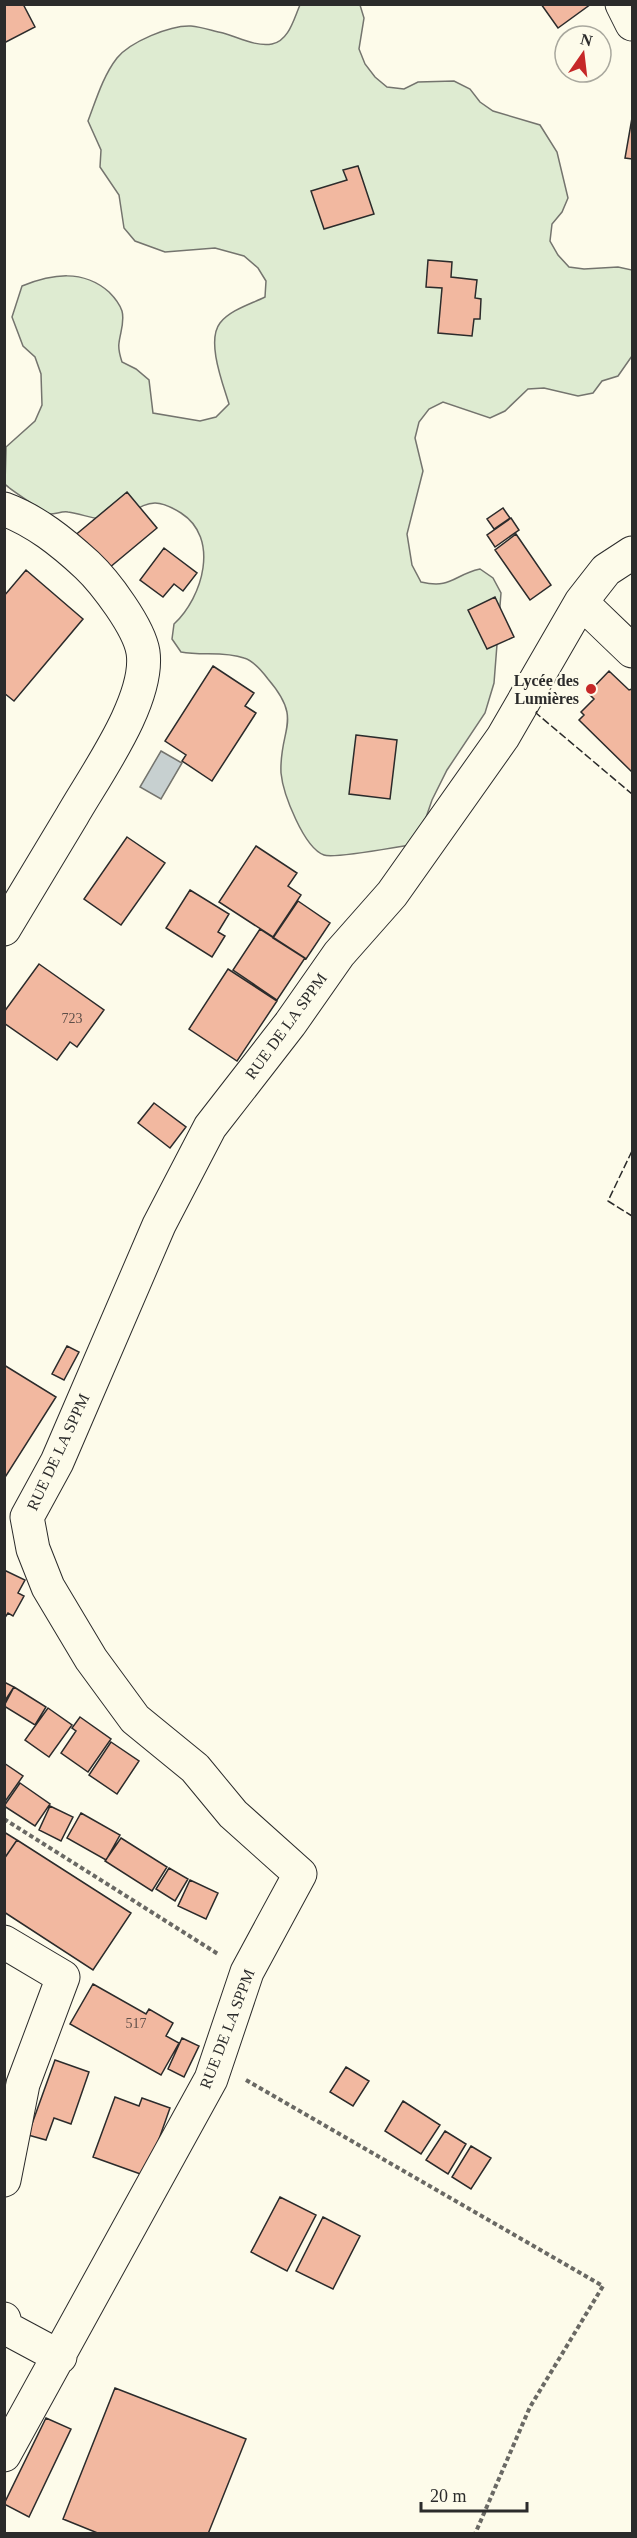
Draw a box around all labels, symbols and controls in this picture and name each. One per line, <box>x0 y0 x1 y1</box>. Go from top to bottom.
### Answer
north arrow <box>553 24 613 84</box>
text: N <box>579 30 595 50</box>
place label: Lycée des Lumières <box>514 672 579 707</box>
marker: Lycée des Lumières <box>584 682 598 696</box>
street label: RUE DE LA SPPM <box>242 970 330 1082</box>
house number: 723 <box>62 1011 83 1026</box>
street label: RUE DE LA SPPM <box>24 1391 92 1513</box>
street label: RUE DE LA SPPM <box>196 1967 258 2091</box>
house number: 517 <box>126 2016 147 2031</box>
scale bar <box>421 2475 528 2513</box>
text: 20 m <box>430 2486 467 2506</box>

